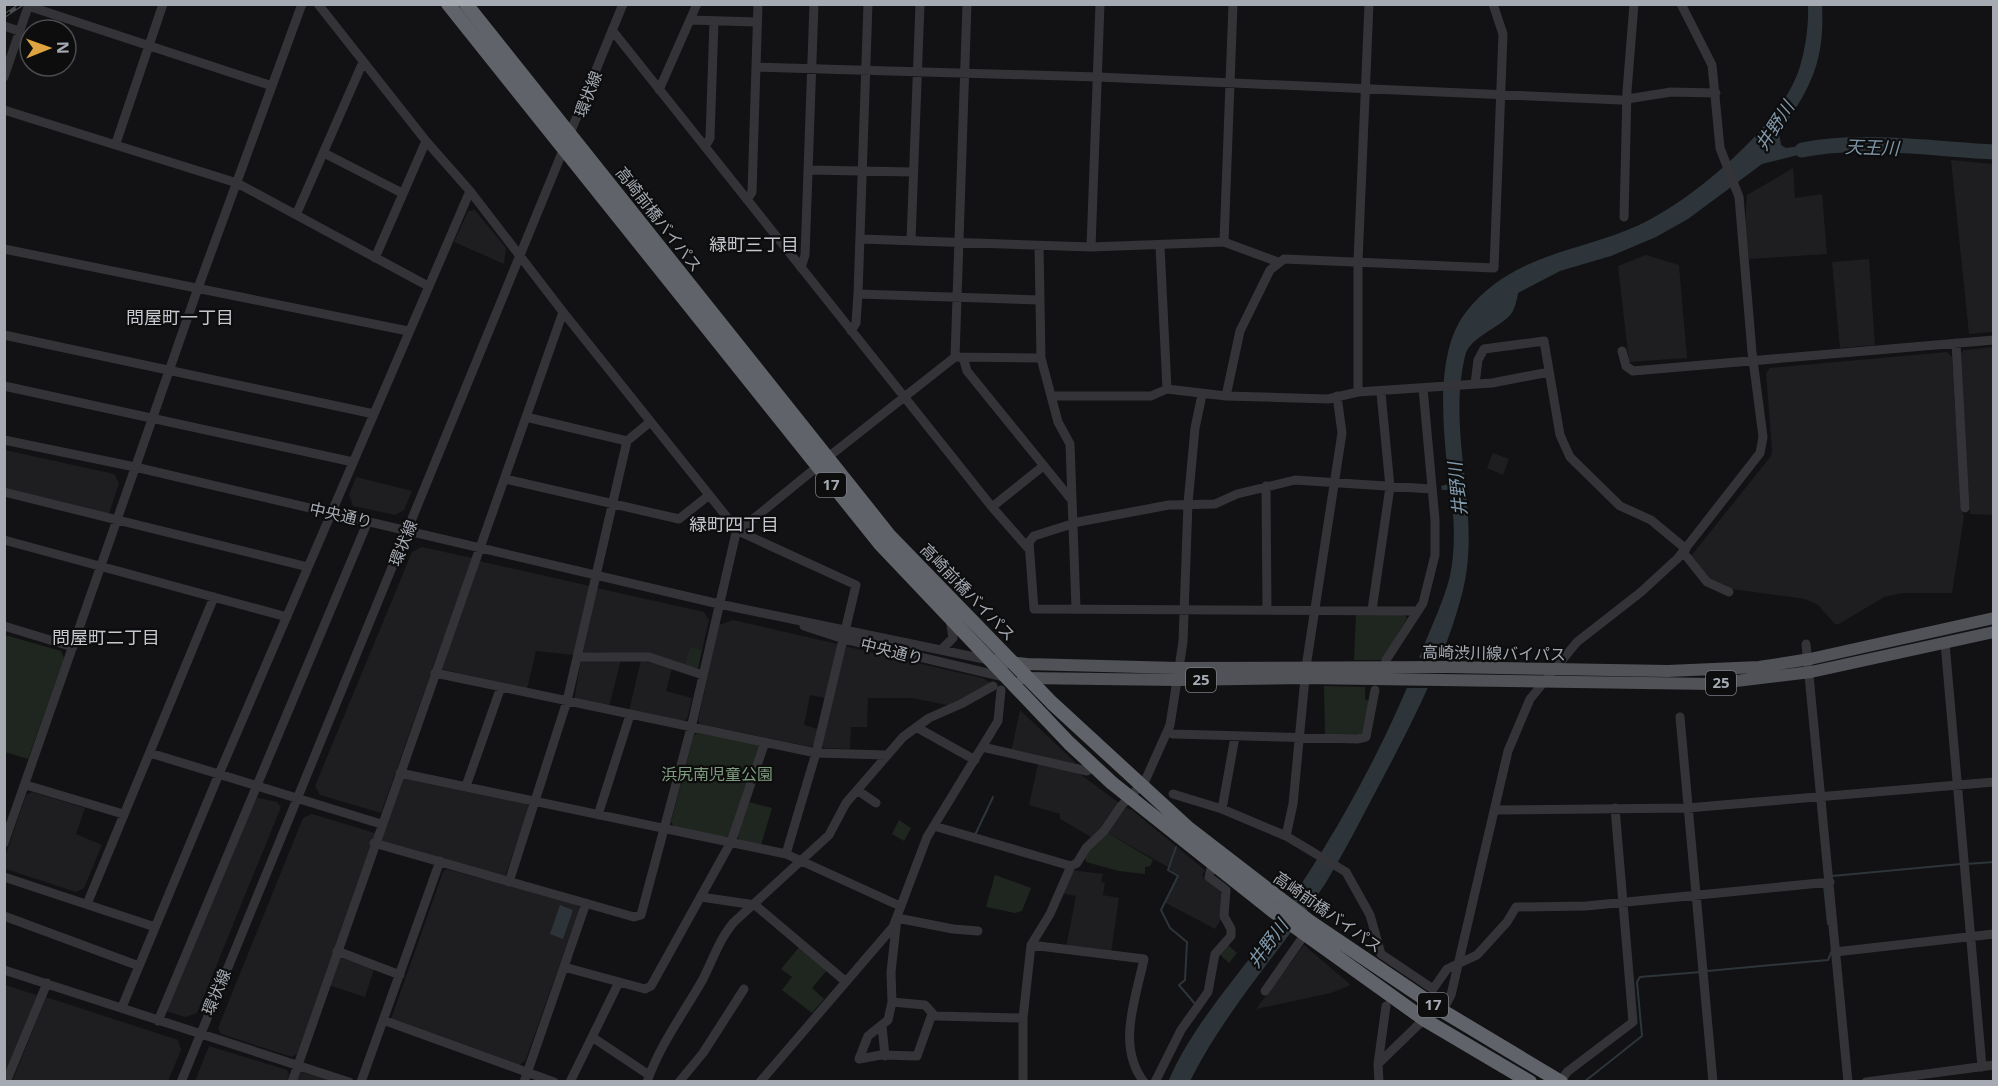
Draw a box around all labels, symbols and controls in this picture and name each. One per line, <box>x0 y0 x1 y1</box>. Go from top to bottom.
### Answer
north arrow <box>18 18 78 78</box>
text: N <box>52 41 74 54</box>
street label: 環状線 <box>569 68 607 120</box>
water label: 井野川 <box>1749 95 1800 155</box>
water label: 天王川 <box>1845 134 1901 160</box>
street label: 高崎前橋バイパス <box>611 162 707 276</box>
district label: 緑町三丁目 <box>709 232 799 256</box>
district label: 問屋町一丁目 <box>126 305 234 329</box>
water label: 井野川 <box>1442 459 1472 517</box>
road number: 17 <box>816 473 846 497</box>
street label: 中央通り <box>307 497 375 533</box>
district label: 緑町四丁目 <box>689 512 779 536</box>
street label: 環状線 <box>384 517 422 569</box>
street label: 高崎前橋バイパス <box>916 538 1020 646</box>
district label: 問屋町二丁目 <box>52 625 160 649</box>
street label: 中央通り <box>858 633 926 669</box>
street label: 高崎渋川線バイパス <box>1422 641 1566 665</box>
road number: 25 <box>1186 668 1216 692</box>
road number: 25 <box>1706 671 1736 695</box>
park label: 浜尻南児童公園 <box>661 763 773 785</box>
street label: 高崎前橋バイパス <box>1269 866 1387 958</box>
water label: 井野川 <box>1242 913 1294 972</box>
street label: 環状線 <box>196 966 236 1018</box>
road number: 17 <box>1418 993 1448 1017</box>

